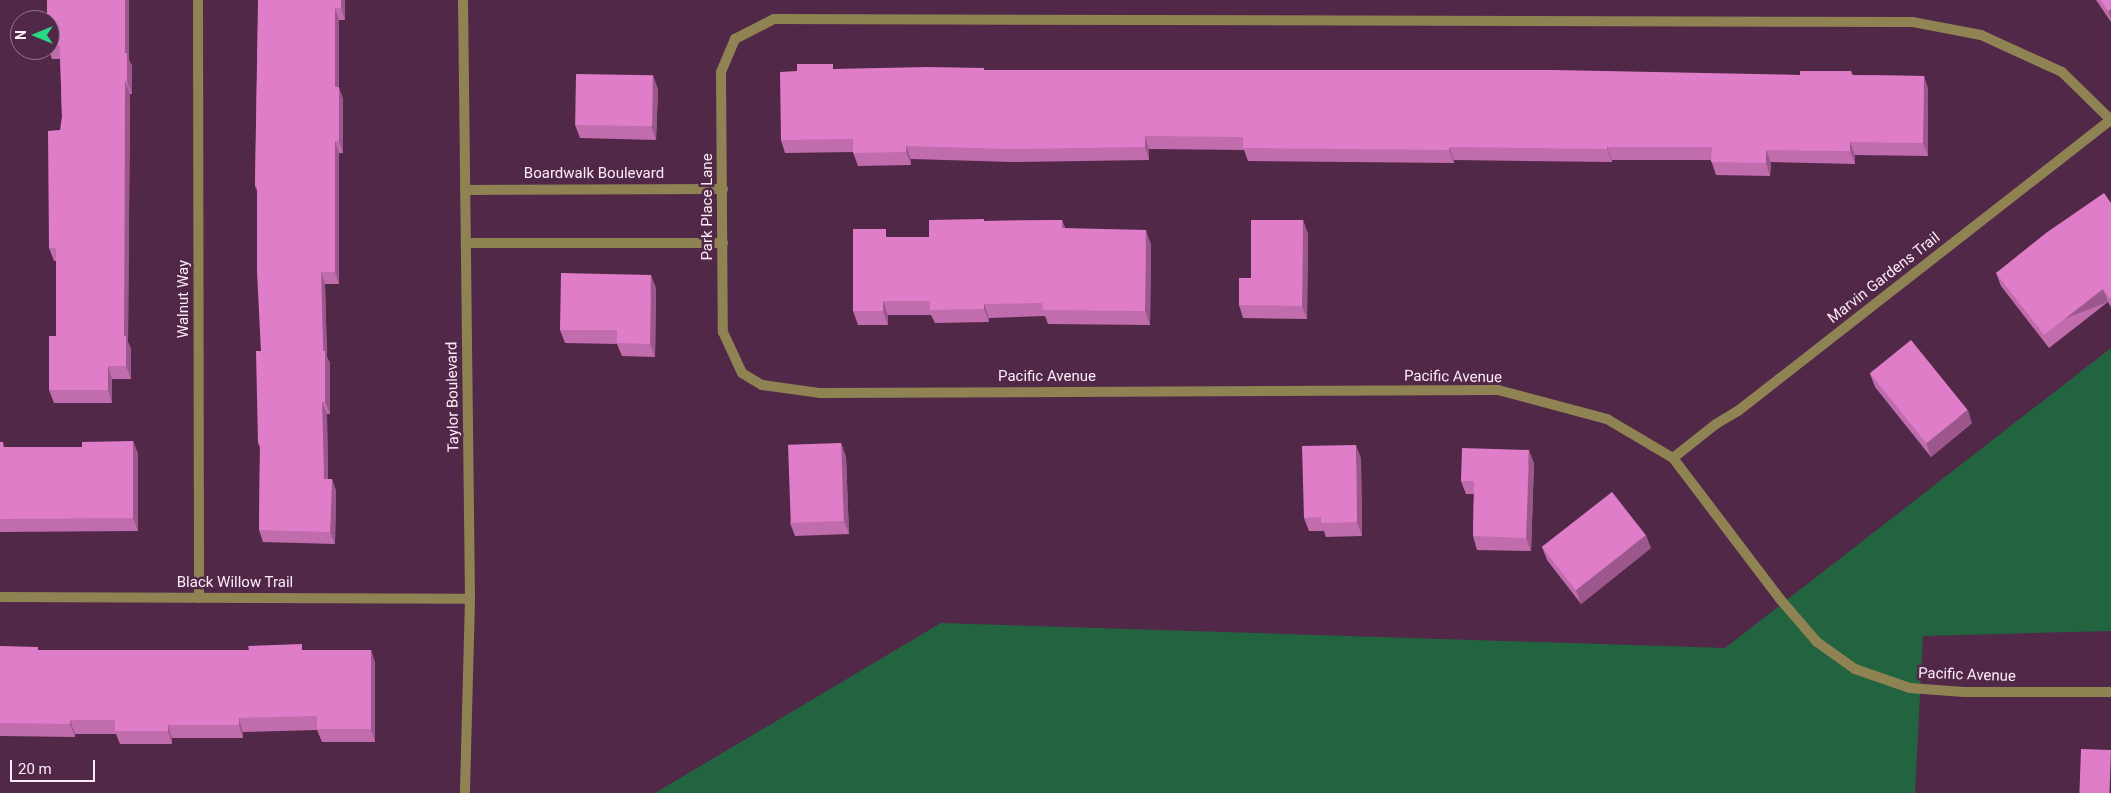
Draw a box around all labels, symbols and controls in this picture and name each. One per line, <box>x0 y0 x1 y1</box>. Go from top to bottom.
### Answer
north arrow <box>10 10 60 60</box>
text: N <box>13 30 29 40</box>
street label: Park Place Lane <box>699 153 717 261</box>
street label: Boardwalk Boulevard <box>524 165 664 183</box>
street label: Marvin Gardens Trail <box>1824 229 1944 327</box>
street label: Walnut Way <box>175 260 193 338</box>
street label: Taylor Boulevard <box>443 342 463 452</box>
street label: Pacific Avenue <box>1404 367 1502 387</box>
street label: Pacific Avenue <box>998 368 1096 386</box>
street label: Black Willow Trail <box>177 574 293 592</box>
street label: Pacific Avenue <box>1918 664 2016 686</box>
scale bar <box>12 750 98 782</box>
text: 20 m <box>18 760 52 778</box>

